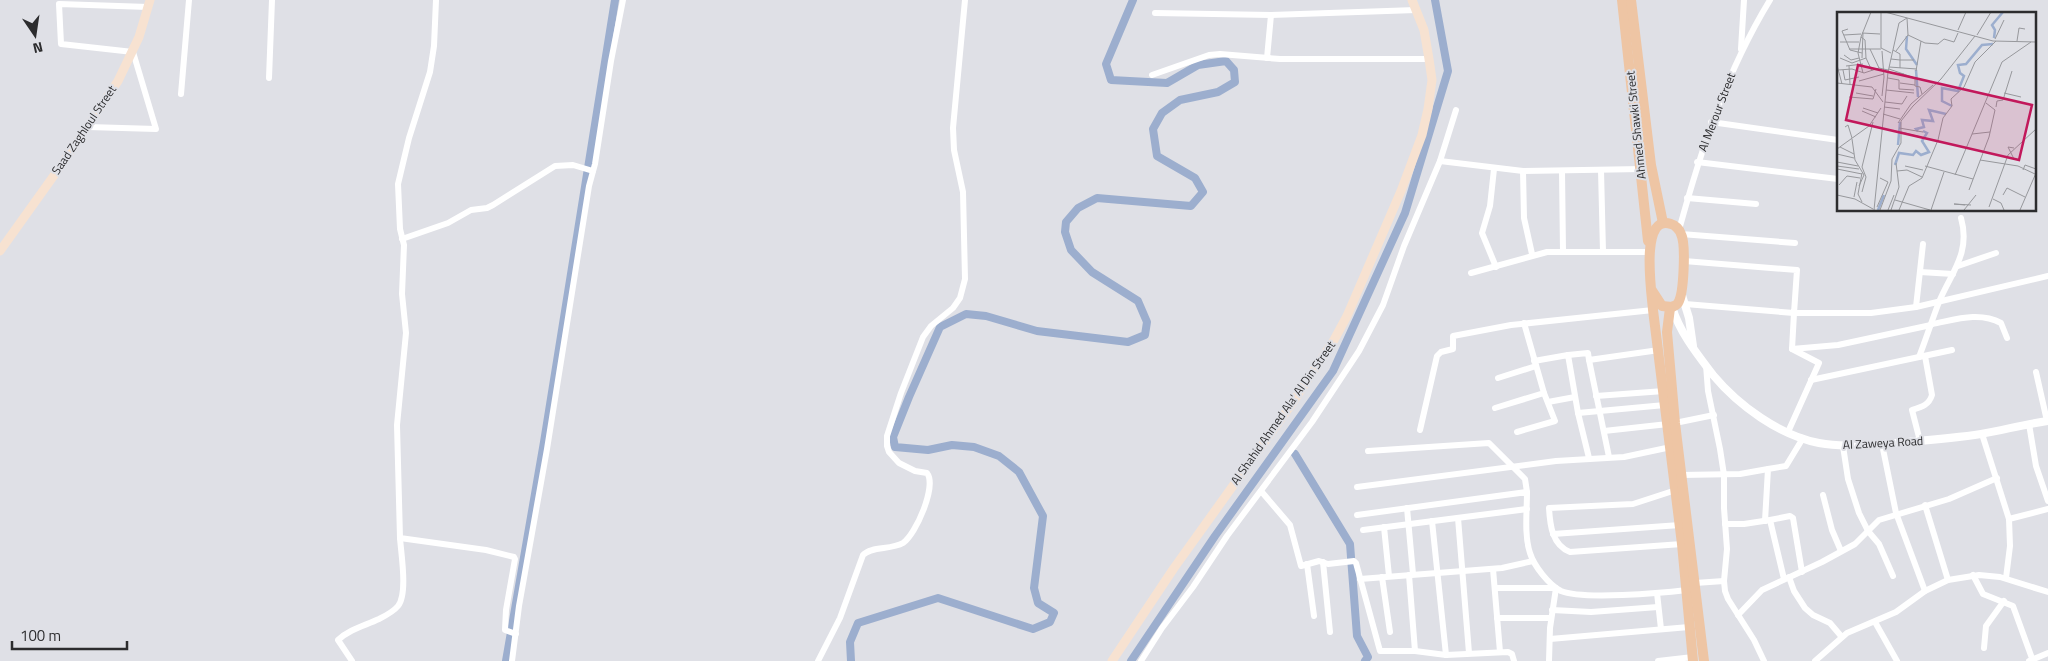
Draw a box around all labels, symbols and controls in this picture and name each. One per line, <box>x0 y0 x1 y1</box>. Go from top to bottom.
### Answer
north arrow <box>10 10 60 60</box>
inset map <box>1837 12 2036 211</box>
text: N <box>31 37 45 59</box>
street label: Ahmed Shawki Street <box>1620 69 1651 180</box>
street label: Al Merour Street <box>1693 69 1741 154</box>
street label: Saad Zaghloul Street <box>47 80 121 178</box>
street label: Al Shahid Ahmed Ala' Al Din Street <box>1225 336 1340 489</box>
street label: Al Zaweya Road <box>1842 431 1924 454</box>
scale bar <box>12 618 128 650</box>
text: 100 m <box>20 624 61 647</box>

